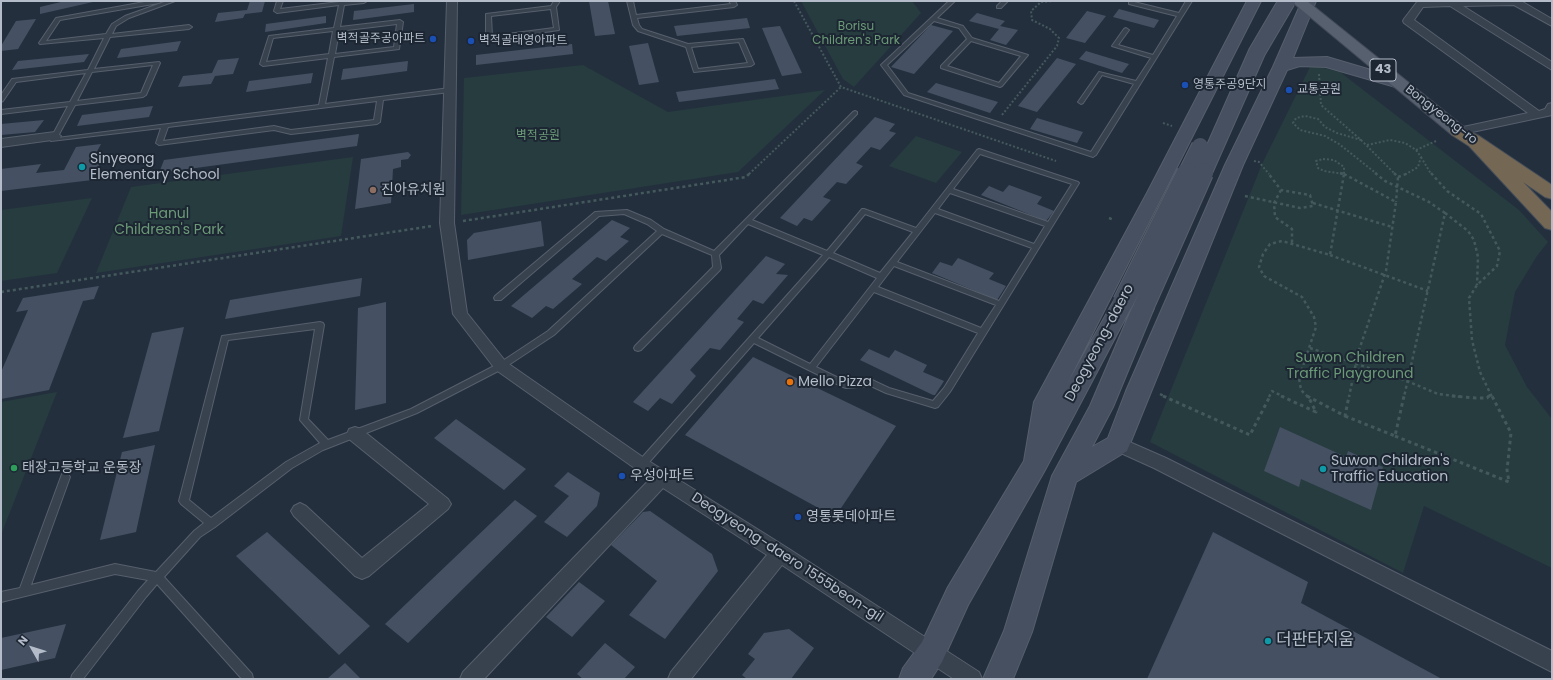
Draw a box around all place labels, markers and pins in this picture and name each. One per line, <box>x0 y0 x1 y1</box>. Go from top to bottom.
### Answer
place label: 벽적골주공아파트 <box>337 32 425 46</box>
marker: 벽적골주공아파트 <box>428 34 438 44</box>
place label: 벽적골태영아파트 <box>479 34 567 48</box>
marker: 벽적골태영아파트 <box>466 36 476 46</box>
place label: 영통주공9단지 <box>1193 78 1267 92</box>
marker: 영통주공9단지 <box>1180 80 1190 90</box>
place label: 교통공원 <box>1297 83 1341 97</box>
marker: 교통공원 <box>1284 85 1294 95</box>
place label: Sinyeong Elementary School <box>90 151 220 184</box>
marker: Sinyeong Elementary School <box>77 162 87 172</box>
place label: 진아유치원 <box>381 182 445 198</box>
marker: 진아유치원 <box>368 185 378 195</box>
place label: Mello Pizza <box>798 374 872 390</box>
marker: Mello Pizza <box>785 377 795 387</box>
place label: Suwon Children's Traffic Education <box>1331 453 1450 486</box>
place label: 태장고등학교 운동장 <box>22 460 142 476</box>
marker: 태장고등학교 운동장 <box>9 463 19 473</box>
marker: Suwon Children's Traffic Education <box>1318 464 1328 474</box>
place label: 우성아파트 <box>630 468 694 484</box>
marker: 우성아파트 <box>617 471 627 481</box>
place label: 영통롯데아파트 <box>806 509 896 525</box>
marker: 영통롯데아파트 <box>793 512 803 522</box>
place label: 더판타지움 <box>1276 631 1354 651</box>
marker: 더판타지움 <box>1263 636 1273 646</box>

